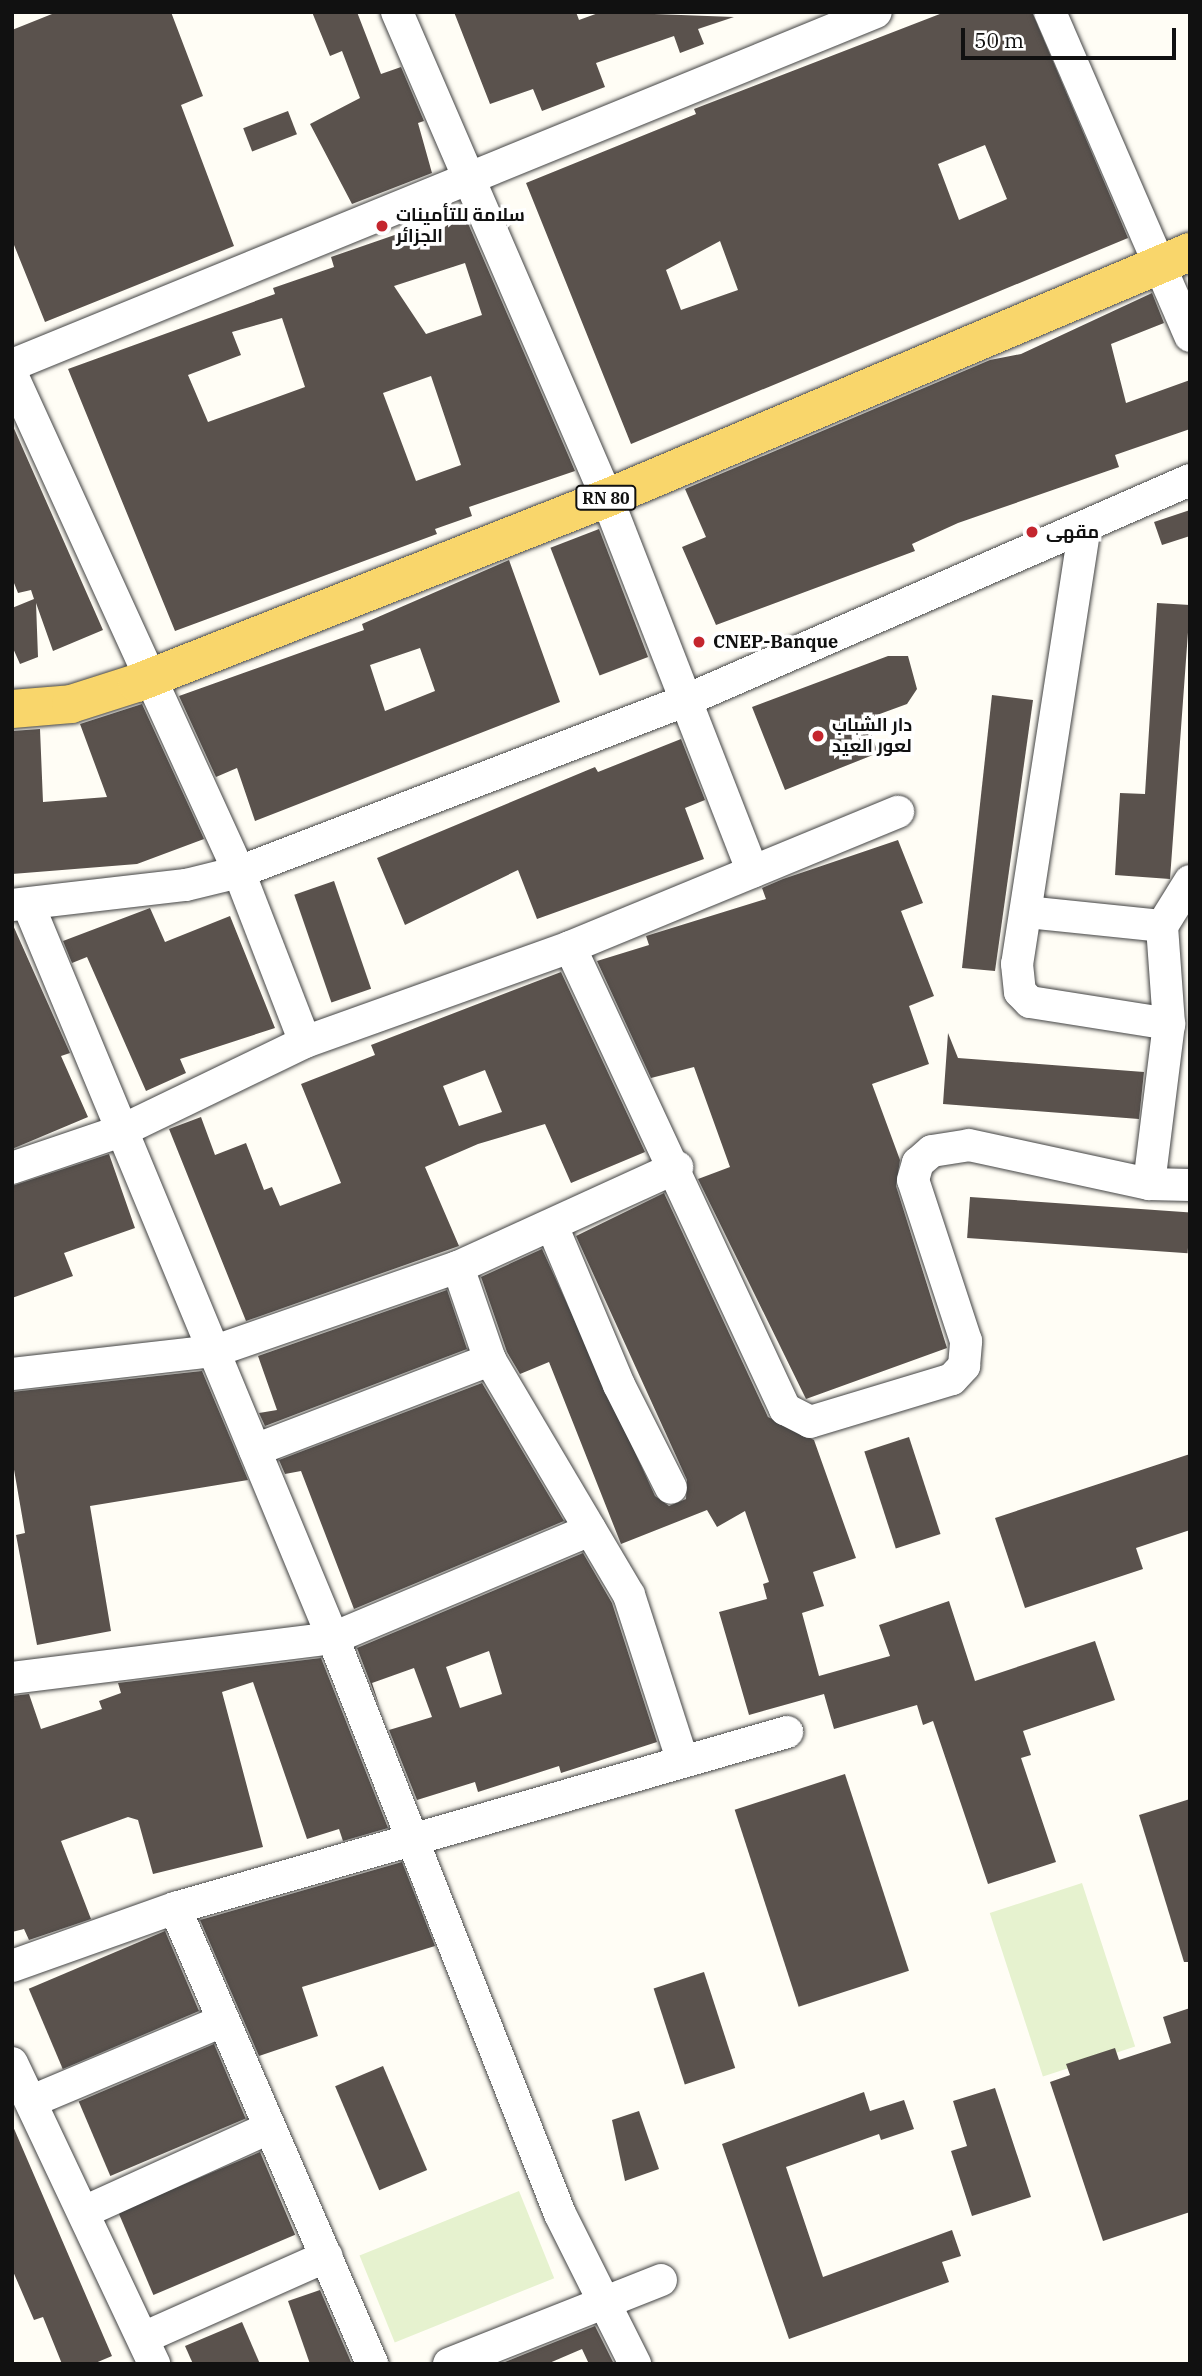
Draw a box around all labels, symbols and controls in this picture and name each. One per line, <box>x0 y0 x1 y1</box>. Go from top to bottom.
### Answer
scale bar <box>964 14 1179 58</box>
text: 50 m <box>974 26 1024 54</box>
place label: سلامة للتأمينات الجزائر <box>396 205 525 248</box>
marker: سلامة للتأمينات الجزائر <box>374 218 390 234</box>
road number: RN 80 <box>574 485 638 510</box>
place label: مقهى <box>1046 521 1099 543</box>
marker: مقهى <box>1024 524 1040 540</box>
place label: CNEP-Banque <box>713 631 838 653</box>
marker: CNEP-Banque <box>691 634 707 650</box>
place label: دار الشباب لعور العيد <box>832 715 912 758</box>
marker: دار الشباب لعور العيد <box>810 728 826 744</box>

